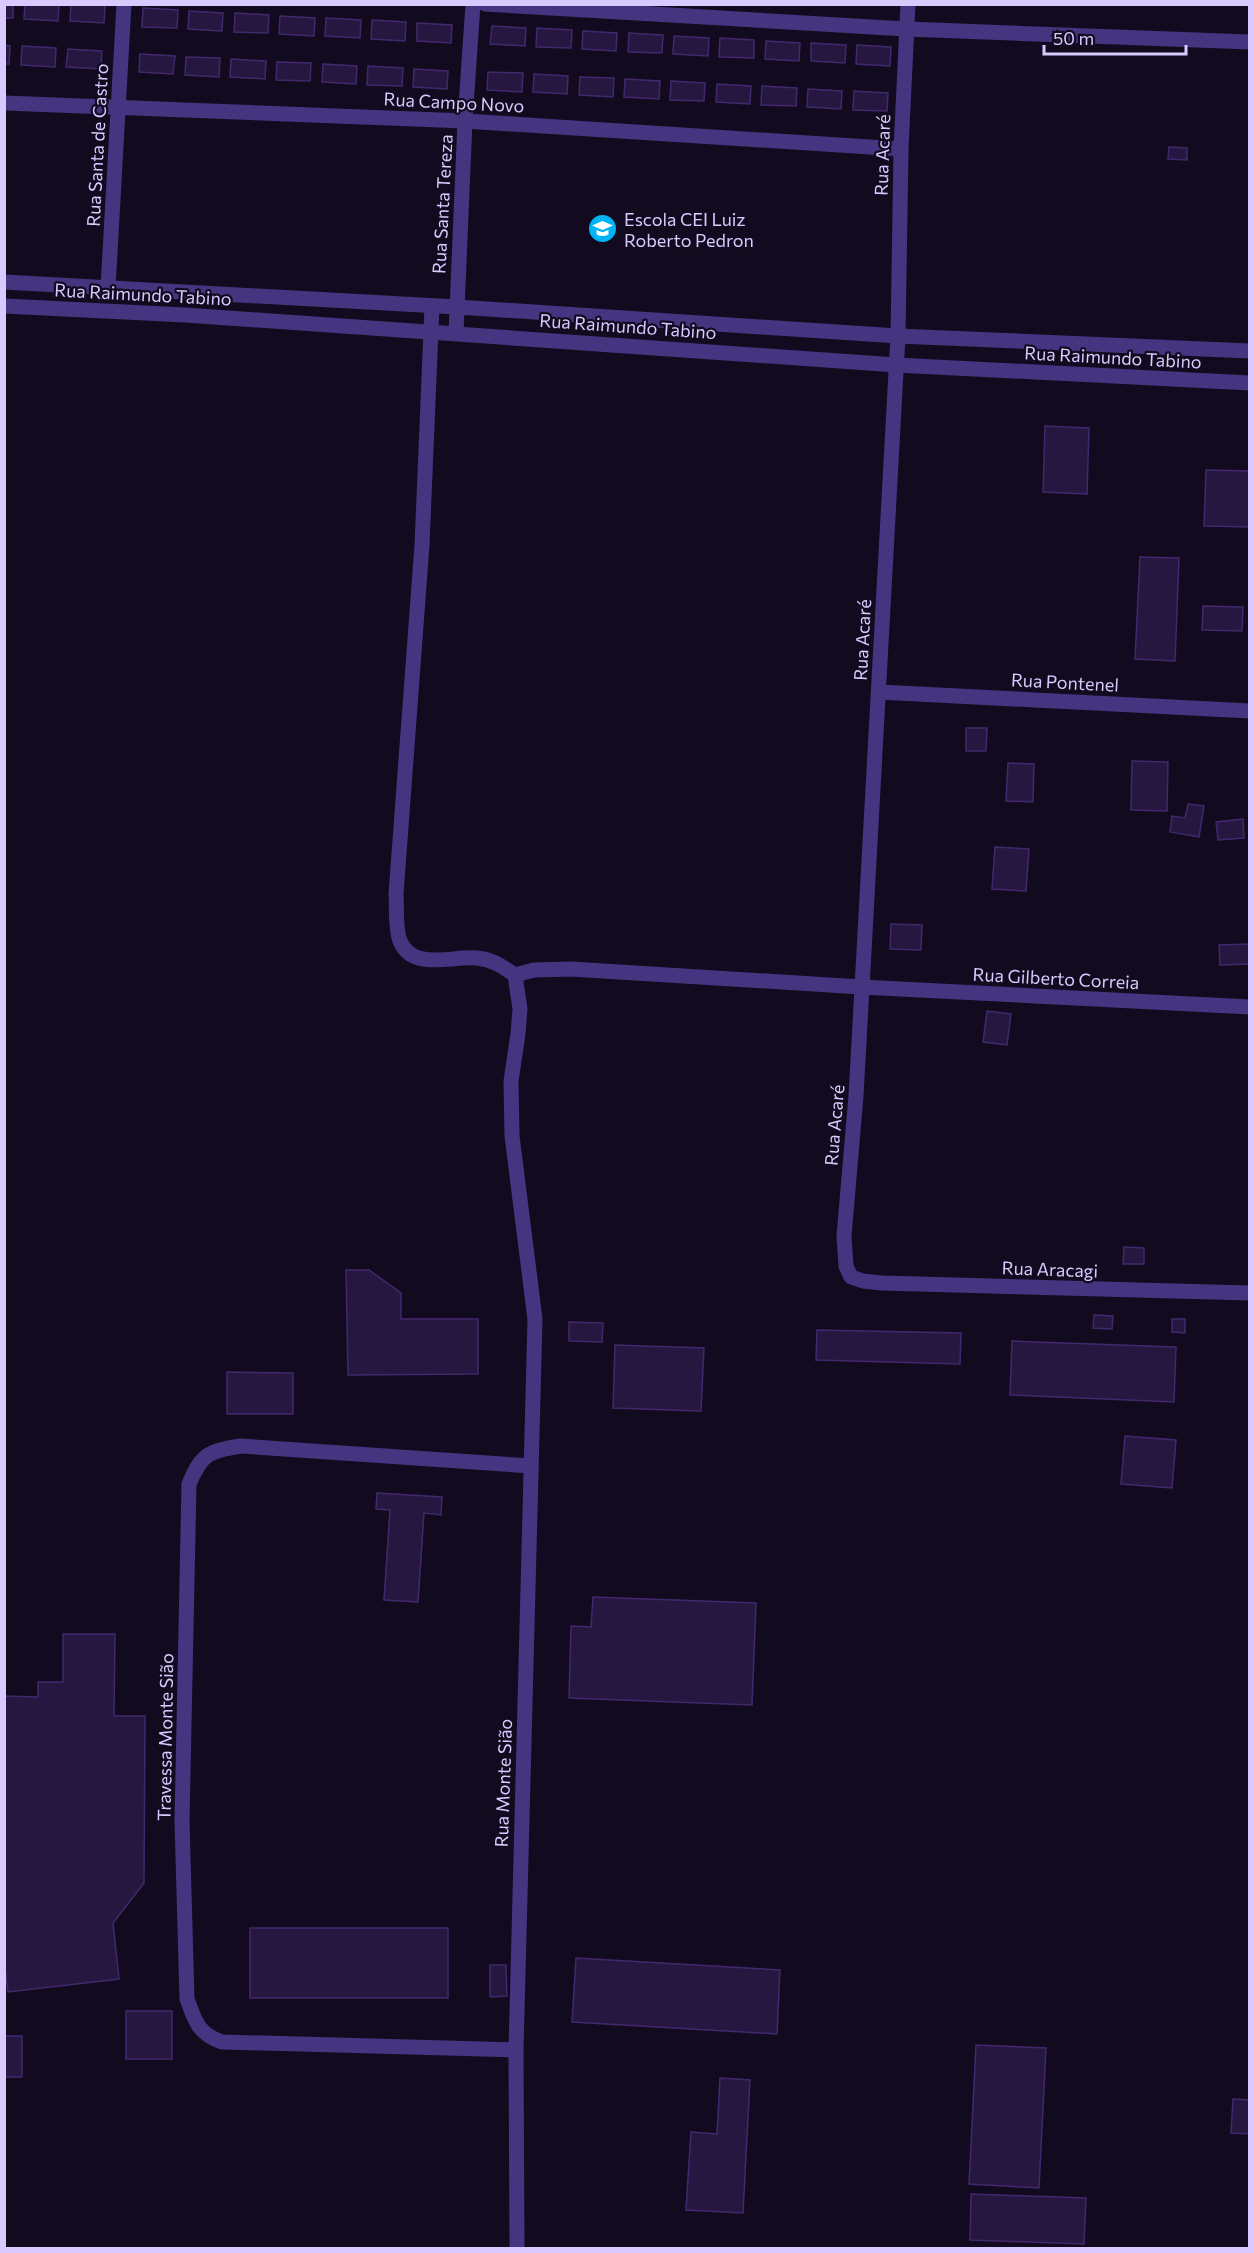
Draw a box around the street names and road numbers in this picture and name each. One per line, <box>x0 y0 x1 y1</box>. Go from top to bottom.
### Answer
street label: Rua Santa de Castro <box>82 63 112 227</box>
street label: Rua Campo Novo <box>383 87 525 117</box>
street label: Rua Acaré <box>870 114 894 196</box>
street label: Rua Santa Tereza <box>427 134 457 274</box>
street label: Rua Raimundo Tabino <box>54 278 232 310</box>
street label: Rua Raimundo Tabino <box>539 309 717 343</box>
street label: Rua Raimundo Tabino <box>1024 341 1202 373</box>
street label: Rua Acaré <box>849 599 875 681</box>
street label: Rua Pontenel <box>1010 668 1120 696</box>
street label: Rua Gilberto Correia <box>972 963 1140 993</box>
street label: Rua Acaré <box>819 1083 849 1167</box>
street label: Rua Aracagi <box>1001 1256 1099 1282</box>
street label: Travessa Monte Sião <box>153 1653 177 1821</box>
street label: Rua Monte Sião <box>490 1718 516 1848</box>

